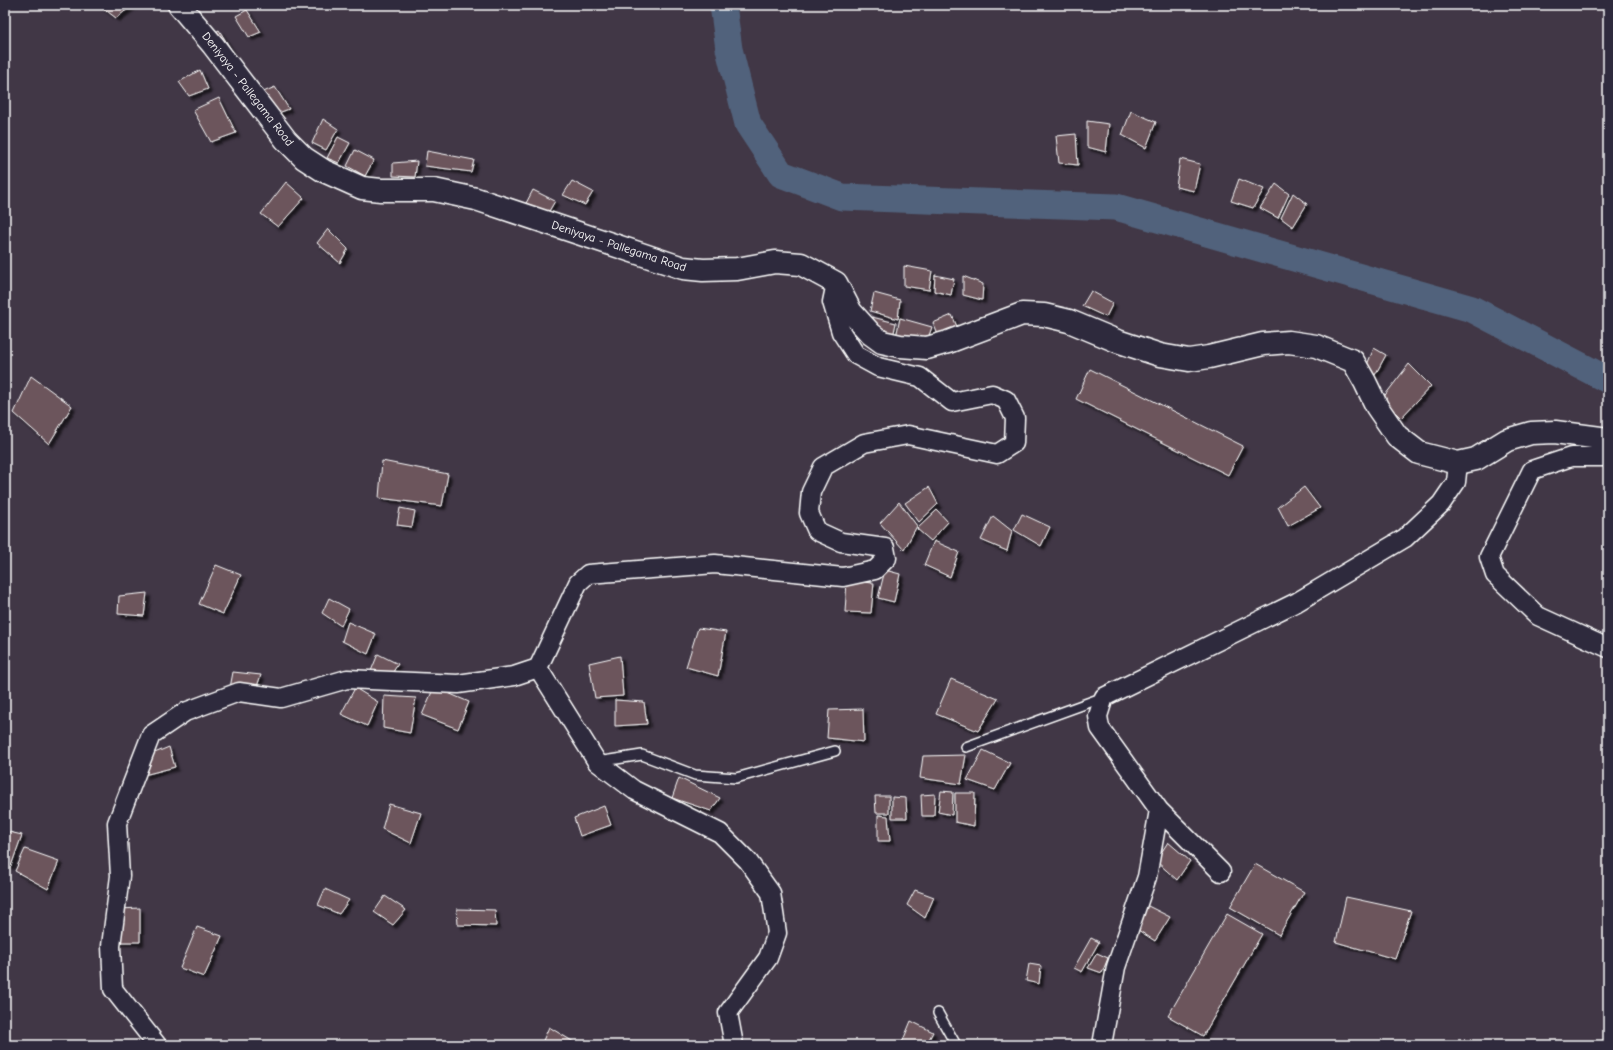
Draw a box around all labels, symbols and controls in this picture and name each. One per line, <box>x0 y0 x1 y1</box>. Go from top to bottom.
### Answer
street label: Deniyaya - Pallegama Road <box>199 29 297 149</box>
street label: Deniyaya - Pallegama Road <box>550 218 688 274</box>

